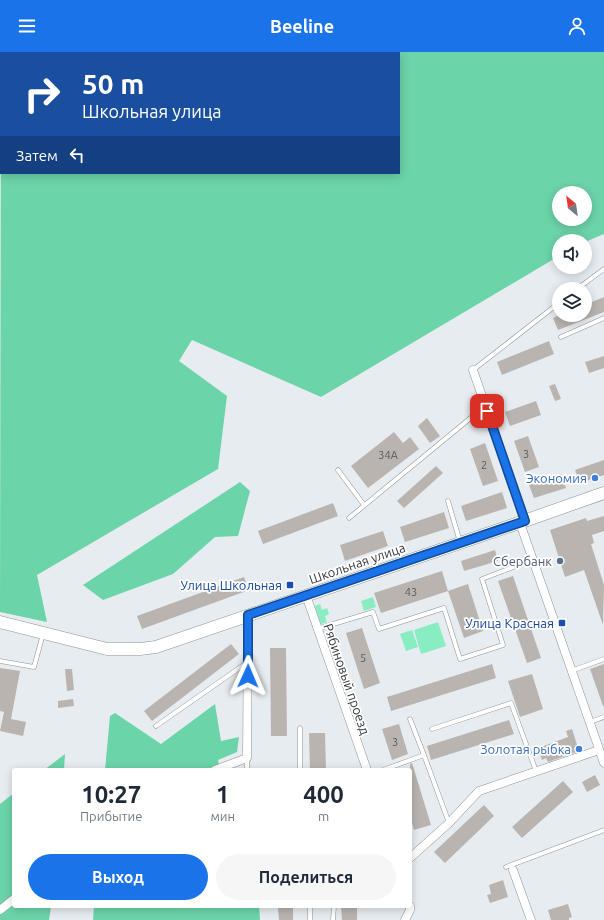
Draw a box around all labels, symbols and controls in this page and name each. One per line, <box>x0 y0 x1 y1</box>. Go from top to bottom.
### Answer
icon: menu <box>16 15 38 37</box>
icon: person <box>566 15 588 37</box>
text: Beeline <box>270 16 334 36</box>
icon: right <box>16 68 68 120</box>
text: 50 m <box>82 68 144 99</box>
text: Школьная улица <box>82 101 222 121</box>
icon: left <box>66 144 88 166</box>
text: Затем <box>16 147 58 164</box>
north arrow <box>552 186 592 226</box>
map controls <box>552 186 592 322</box>
button: sound <box>552 234 592 274</box>
button: layers <box>552 282 592 322</box>
pin <box>470 394 504 428</box>
icon: arrive <box>476 400 498 422</box>
house number: 3 <box>523 448 529 460</box>
house number: 34А <box>378 449 399 461</box>
house number: 2 <box>481 459 487 471</box>
place label: Экономия <box>526 471 587 485</box>
marker: Экономия <box>590 473 600 483</box>
street label: Школьная улица <box>307 540 407 586</box>
place label: Сбербанк <box>493 554 552 568</box>
marker: Сбербанк <box>555 556 565 566</box>
place label: Улица Школьная <box>181 578 282 592</box>
marker: Улица Школьная <box>285 580 295 590</box>
house number: 43 <box>405 586 417 598</box>
place label: Улица Красная <box>465 616 554 630</box>
marker: Улица Красная <box>557 618 567 628</box>
street label: Рябиновый проезд <box>321 622 373 737</box>
house number: 5 <box>360 652 366 664</box>
position arrow <box>227 655 269 697</box>
house number: 3 <box>392 736 398 748</box>
place label: Золотая рыбка <box>480 742 571 756</box>
marker: Золотая рыбка <box>574 744 584 754</box>
text: 10:27 <box>81 781 141 808</box>
text: 1 <box>216 781 230 808</box>
text: 400 <box>303 781 344 808</box>
text: Прибытие <box>80 809 142 823</box>
text: мин <box>210 809 235 823</box>
text: m <box>318 809 329 823</box>
button: Выход <box>28 854 208 900</box>
button: Поделиться <box>216 854 396 900</box>

